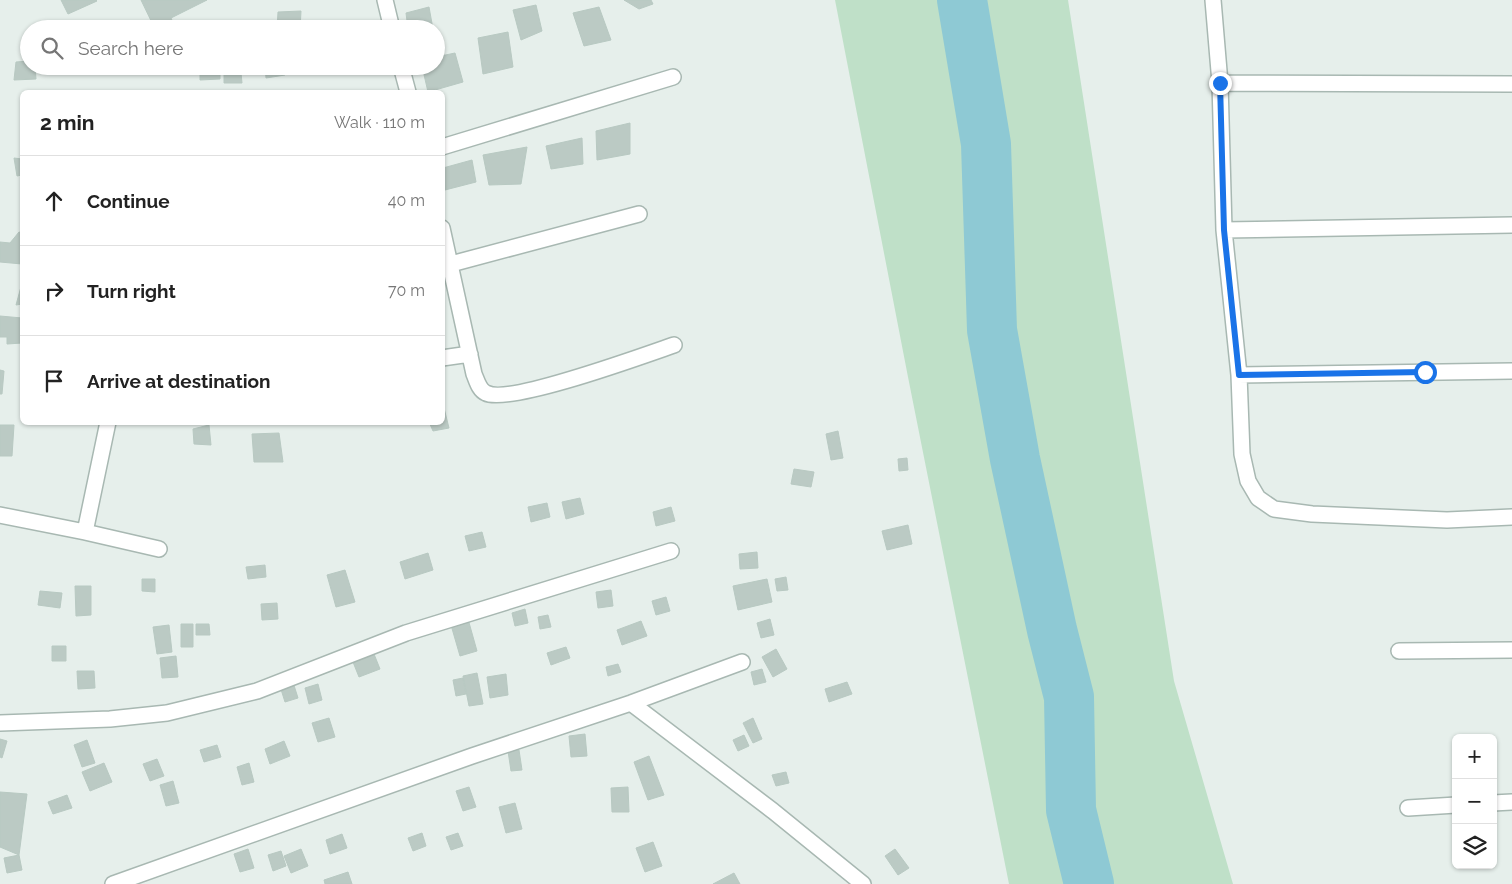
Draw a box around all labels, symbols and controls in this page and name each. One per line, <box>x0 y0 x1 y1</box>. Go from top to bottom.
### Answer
search box <box>20 20 445 75</box>
icon: search <box>38 34 66 62</box>
text: Search here <box>78 37 184 59</box>
route end <box>1209 72 1232 95</box>
text: 2 min <box>40 110 94 135</box>
text: Walk · 110 m <box>334 113 425 132</box>
icon: ahead <box>40 187 68 215</box>
text: Continue <box>87 190 170 212</box>
text: 40 m <box>388 191 425 210</box>
icon: right <box>40 277 68 305</box>
text: Turn right <box>87 280 176 302</box>
text: 70 m <box>388 281 425 300</box>
route start <box>1414 361 1437 384</box>
icon: arrive <box>40 367 68 395</box>
text: Arrive at destination <box>87 370 271 392</box>
map controls <box>1452 734 1497 869</box>
button: + <box>1452 734 1497 779</box>
button: − <box>1452 779 1497 824</box>
button: layers <box>1452 824 1497 869</box>

